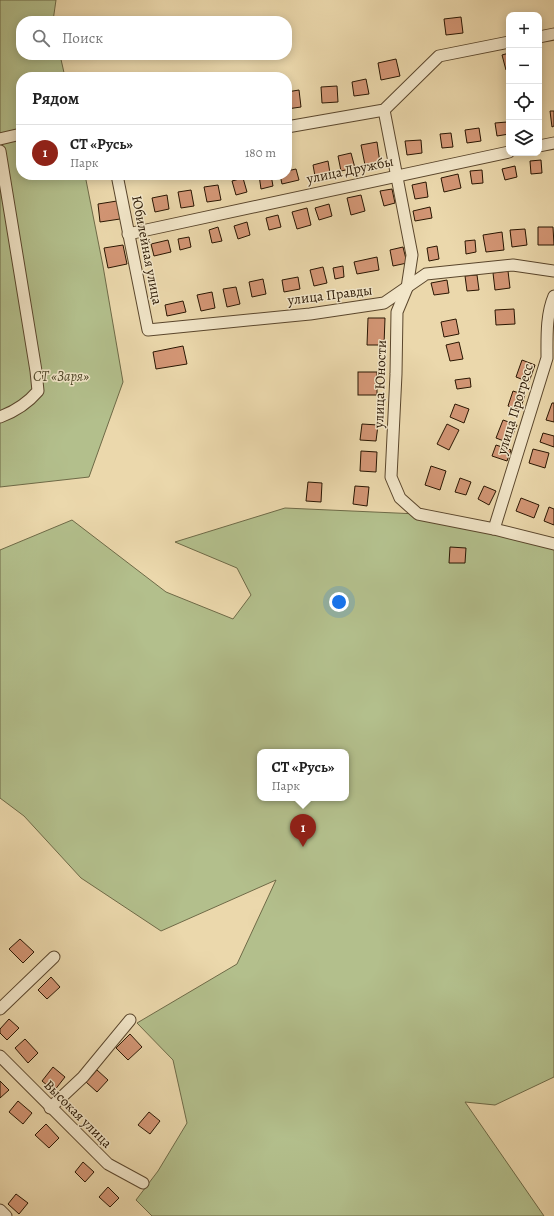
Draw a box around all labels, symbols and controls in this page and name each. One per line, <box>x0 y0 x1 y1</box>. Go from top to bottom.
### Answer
map controls <box>506 12 542 156</box>
button: + <box>506 12 542 48</box>
search box <box>16 16 292 60</box>
icon: search <box>30 27 52 49</box>
text: Поиск <box>62 28 103 48</box>
button: − <box>506 48 542 84</box>
button: locate <box>506 84 542 120</box>
text: Рядом <box>32 87 79 110</box>
button: layers <box>506 120 542 156</box>
text: СТ «Русь» <box>70 134 133 154</box>
text: 1 <box>43 144 47 161</box>
text: 180 m <box>245 144 276 161</box>
street label: улица Дружбы <box>304 152 395 189</box>
text: Парк <box>70 154 99 171</box>
street label: Юбилейная улица <box>127 194 167 307</box>
street label: улица Правды <box>286 280 373 310</box>
street label: улица Юности <box>369 340 391 429</box>
street label: улица Прогресс <box>492 361 538 458</box>
park label: СТ «Заря» <box>33 367 89 386</box>
your location <box>329 592 349 612</box>
popup <box>257 749 349 801</box>
text: СТ «Русь» <box>271 757 335 777</box>
text: Парк <box>271 777 300 794</box>
pin: 1 <box>290 814 316 847</box>
street label: Высокая улица <box>40 1076 117 1153</box>

